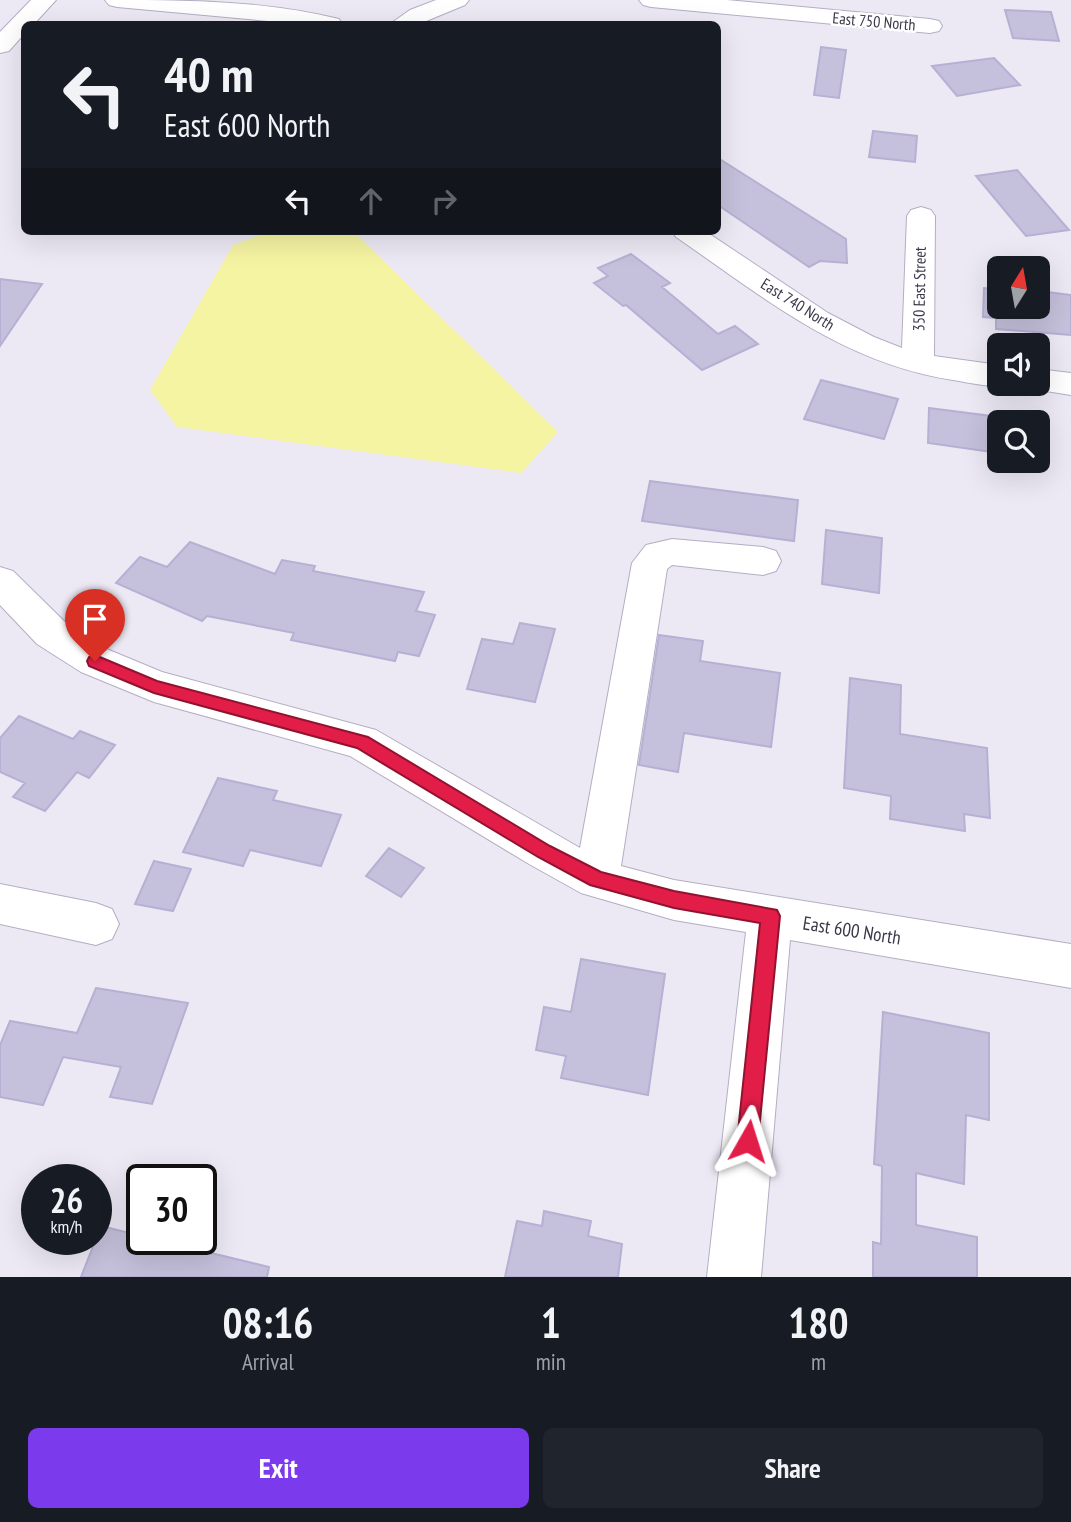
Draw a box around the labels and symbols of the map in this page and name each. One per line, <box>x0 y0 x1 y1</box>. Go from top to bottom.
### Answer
street label: East 750 North <box>832 7 916 35</box>
street label: 350 East Street <box>908 246 930 331</box>
north arrow <box>987 256 1050 318</box>
street label: East 740 North <box>757 273 839 335</box>
pin <box>65 589 125 661</box>
street label: East 600 North <box>801 910 903 950</box>
position arrow <box>711 1104 785 1178</box>
speed limit sign: 30 <box>126 1164 217 1255</box>

